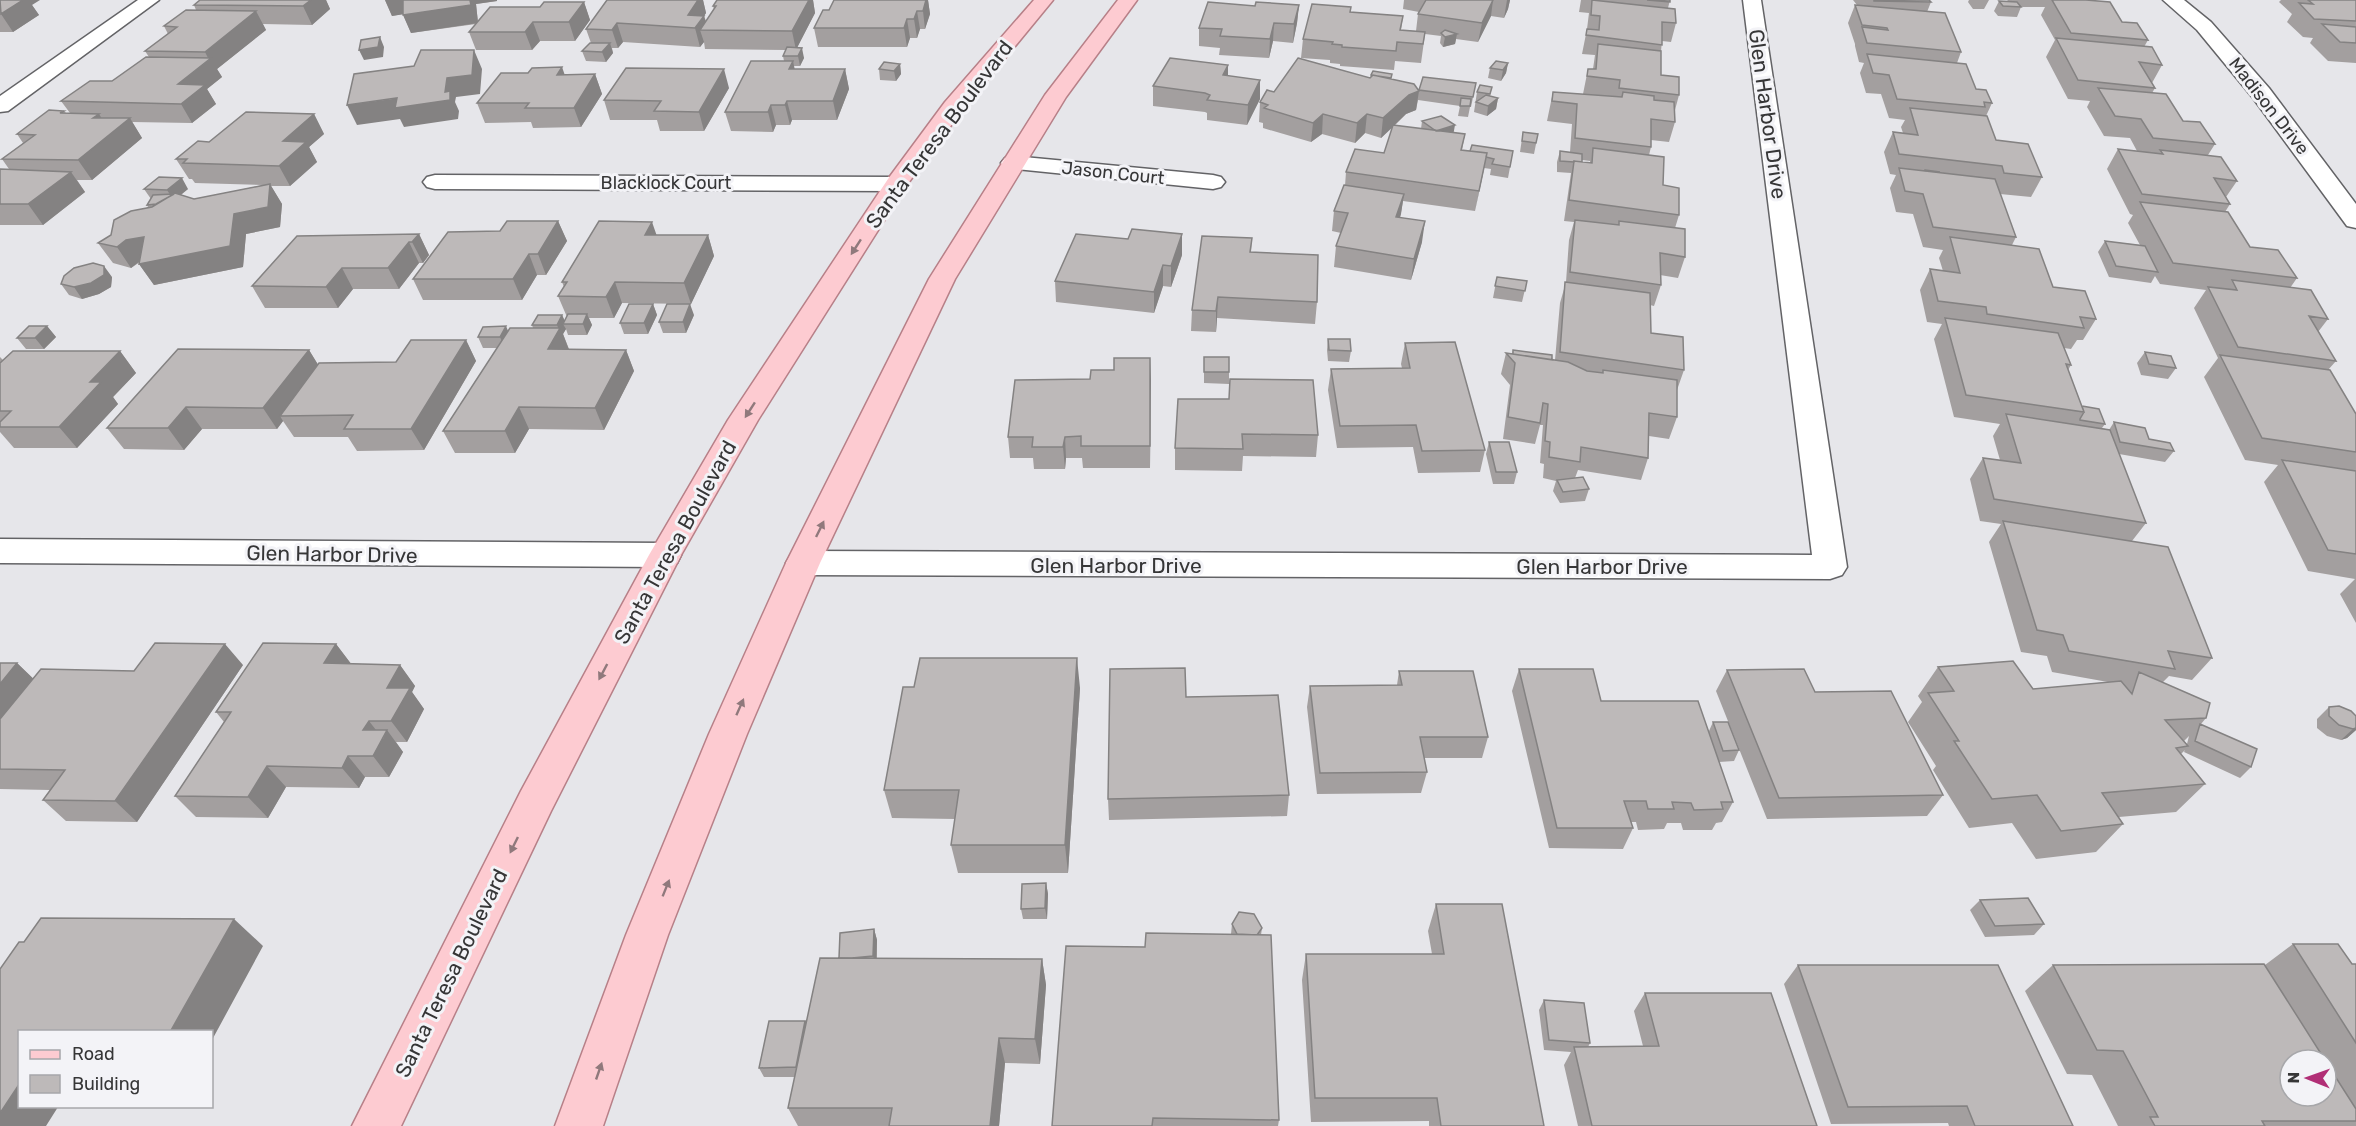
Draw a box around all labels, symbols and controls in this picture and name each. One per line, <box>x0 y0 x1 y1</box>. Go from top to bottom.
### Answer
street label: Glen Harbor Drive <box>1744 27 1792 201</box>
street label: Santa Teresa Boulevard <box>860 35 1018 233</box>
street label: Madison Drive <box>2224 53 2314 159</box>
street label: Jason Court <box>1061 157 1165 189</box>
street label: Blacklock Court <box>601 172 731 194</box>
one-way arrow <box>850 238 862 254</box>
one-way arrow <box>744 402 755 418</box>
street label: Santa Teresa Boulevard <box>609 436 741 648</box>
one-way arrow <box>815 521 824 538</box>
street label: Glen Harbor Drive <box>246 540 418 568</box>
street label: Glen Harbor Drive <box>1030 553 1202 578</box>
street label: Glen Harbor Drive <box>1516 554 1688 579</box>
one-way arrow <box>598 664 608 681</box>
one-way arrow <box>735 699 744 716</box>
one-way arrow <box>509 836 519 854</box>
street label: Santa Teresa Boulevard <box>390 865 512 1081</box>
one-way arrow <box>662 879 671 897</box>
legend <box>18 1030 213 1108</box>
text: Road <box>72 1043 115 1065</box>
north arrow <box>2278 1048 2338 1108</box>
one-way arrow <box>594 1062 604 1080</box>
text: N <box>2284 1072 2303 1084</box>
text: Building <box>72 1073 140 1095</box>

